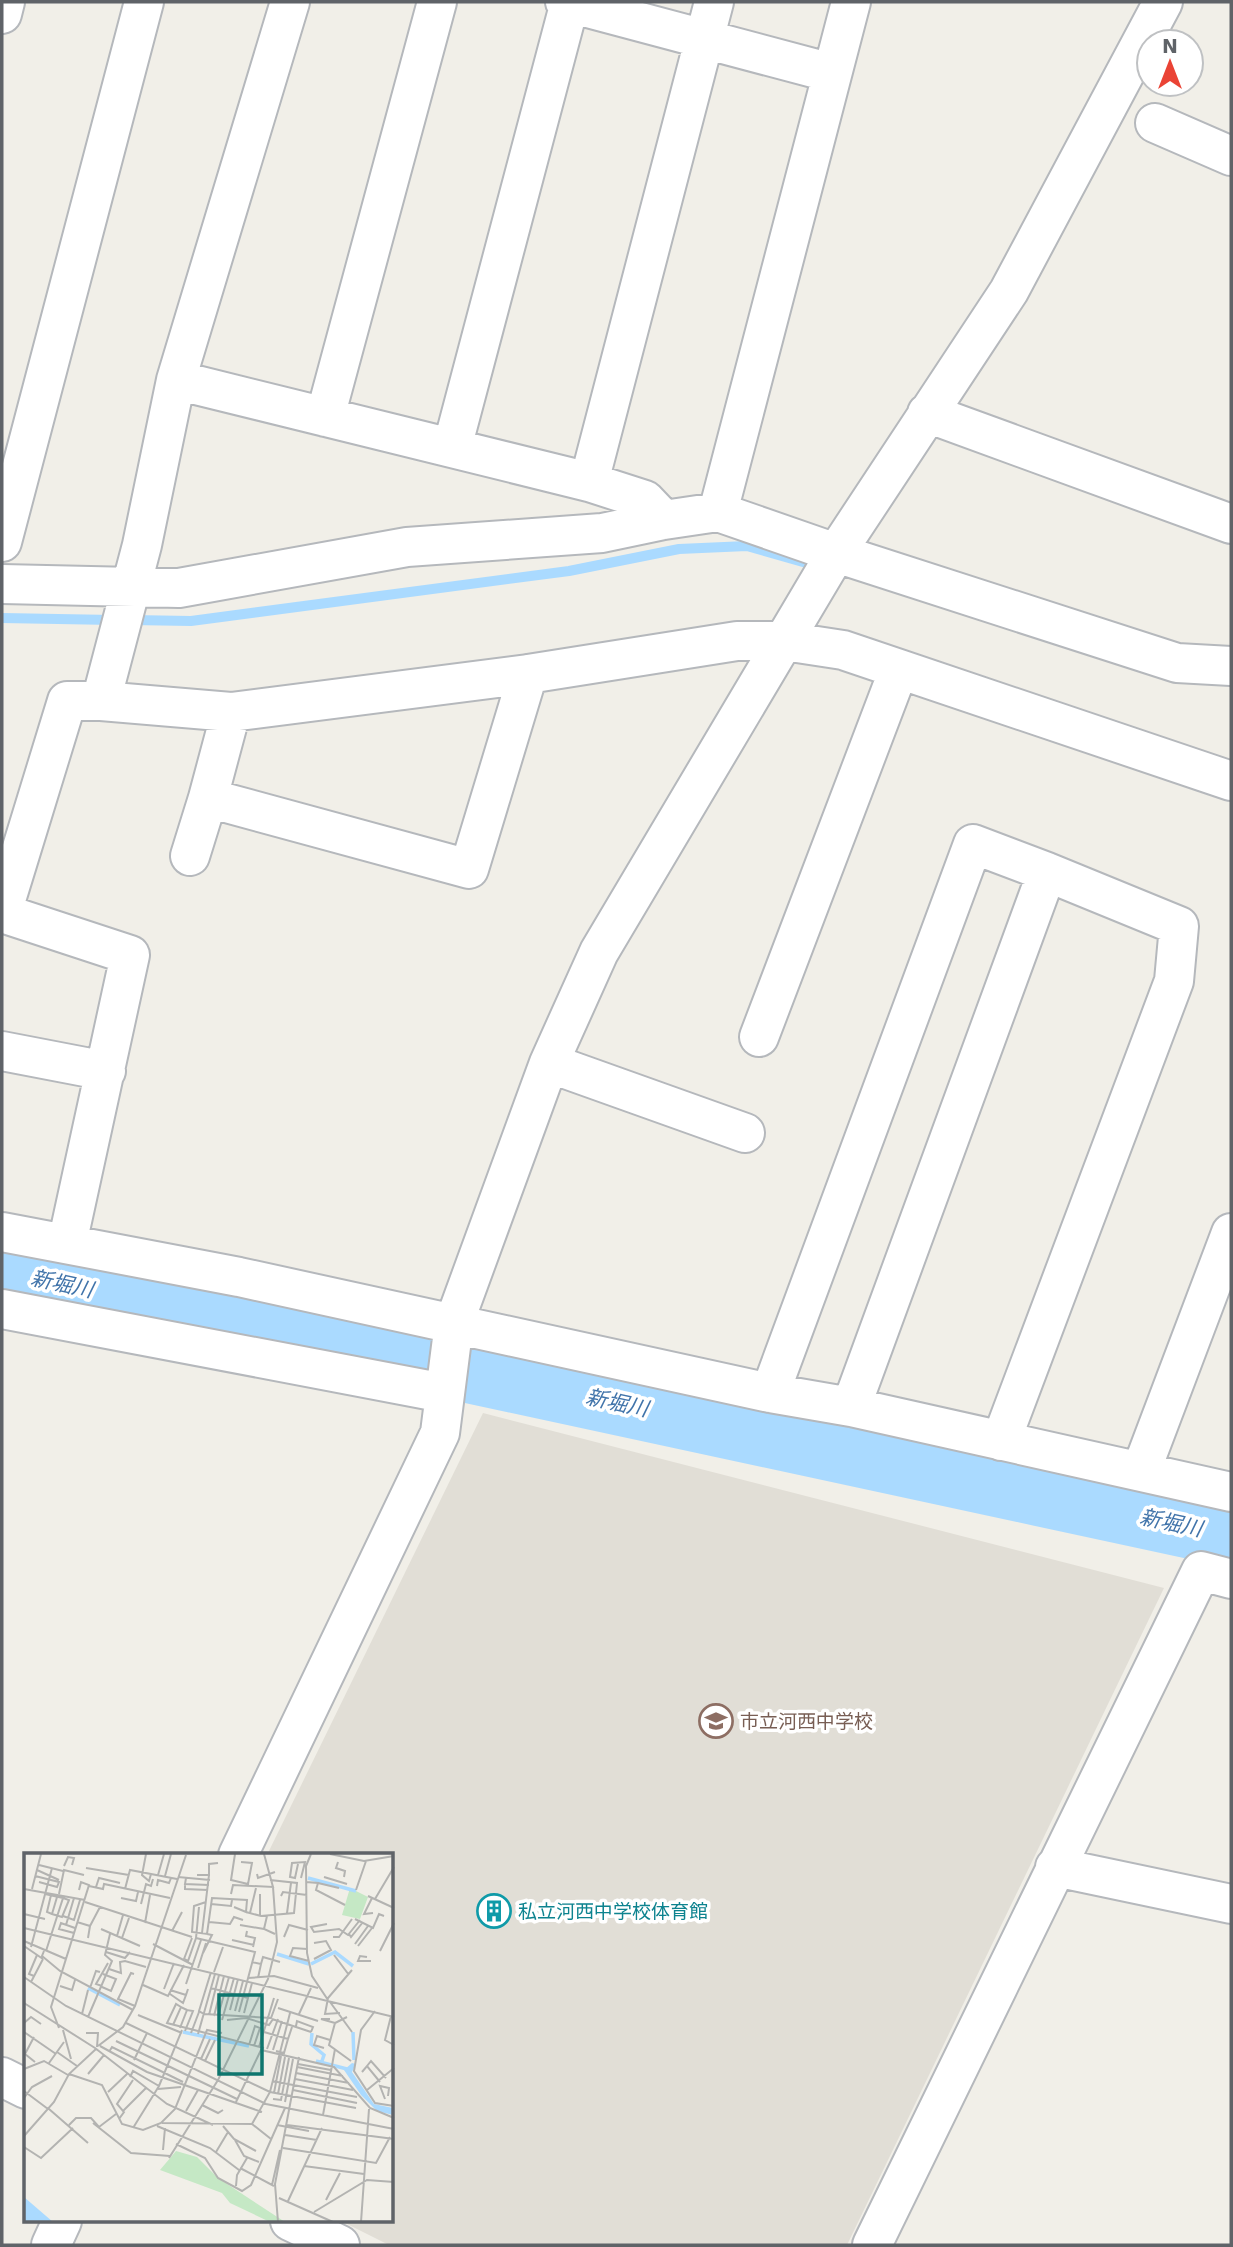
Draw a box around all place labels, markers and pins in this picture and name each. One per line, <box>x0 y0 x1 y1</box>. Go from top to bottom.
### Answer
school or university icon: 市立河西中学校 <box>697 1702 735 1740</box>
place label: 市立河西中学校 <box>740 1710 873 1732</box>
building icon: 私立河西中学校体育館 <box>475 1892 513 1930</box>
place label: 私立河西中学校体育館 <box>518 1900 708 1922</box>

